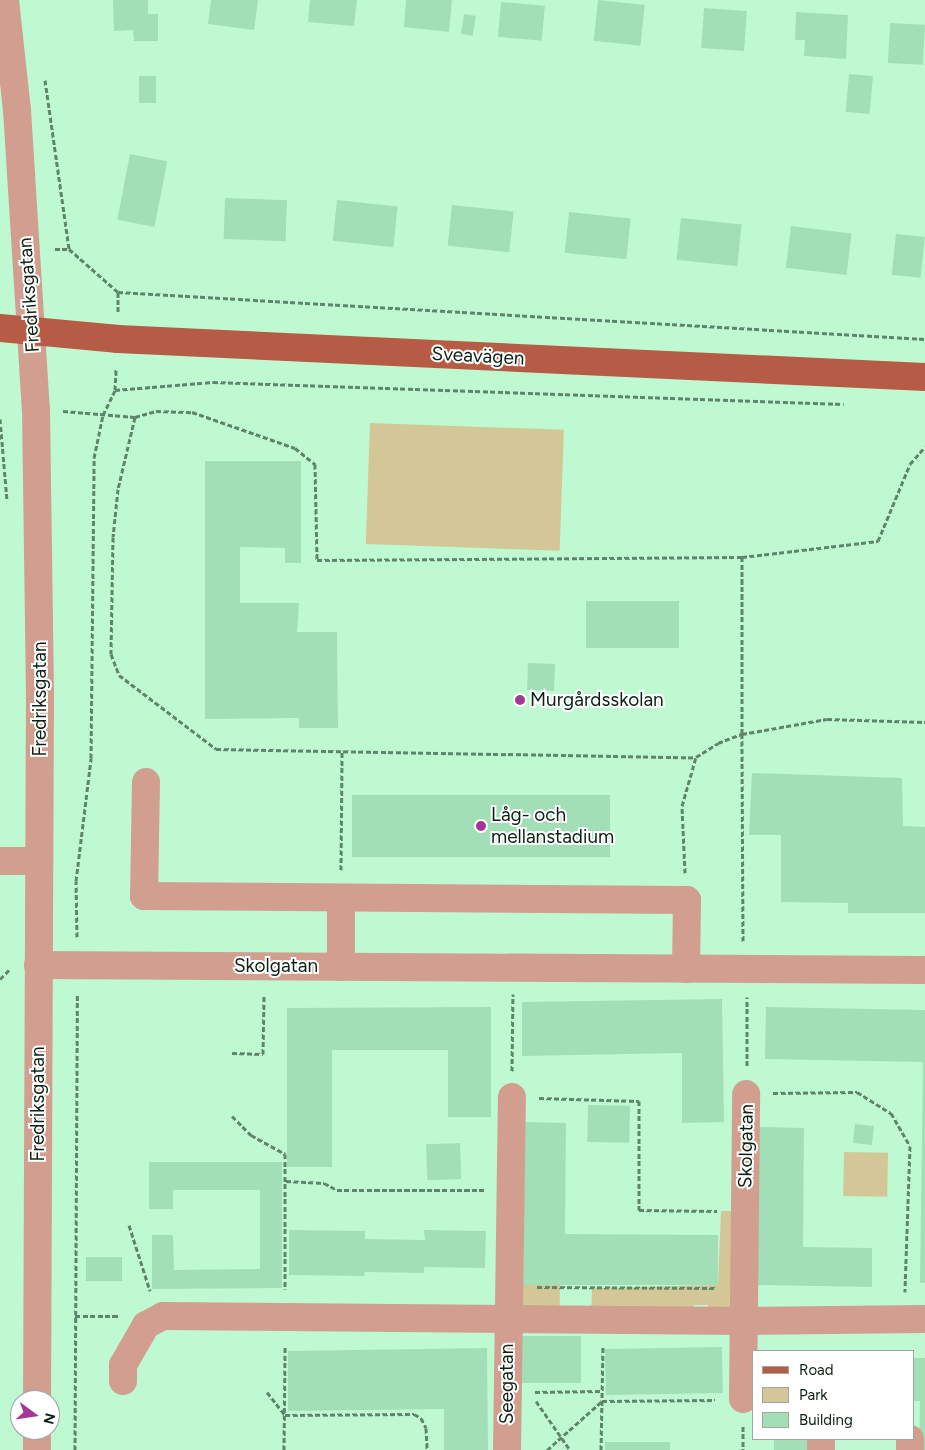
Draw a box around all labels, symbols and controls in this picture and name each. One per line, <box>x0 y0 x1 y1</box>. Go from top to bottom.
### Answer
street label: Fredriksgatan <box>14 237 44 353</box>
street label: Sveavägen <box>431 342 525 370</box>
street label: Fredriksgatan <box>29 641 51 757</box>
place label: Murgårdsskolan <box>530 689 664 711</box>
marker: Murgårdsskolan <box>514 694 526 706</box>
place label: Låg- och mellanstadium <box>491 804 614 848</box>
marker: Låg- och mellanstadium <box>475 820 487 832</box>
street label: Skolgatan <box>234 955 318 977</box>
street label: Fredriksgatan <box>27 1046 49 1162</box>
street label: Skolgatan <box>734 1104 758 1188</box>
street label: Seegatan <box>496 1344 518 1424</box>
legend <box>752 1350 915 1440</box>
text: Road <box>799 1361 834 1379</box>
text: Park <box>799 1386 828 1404</box>
north arrow <box>10 1390 60 1440</box>
text: N <box>40 1411 59 1426</box>
text: Building <box>799 1411 853 1429</box>

